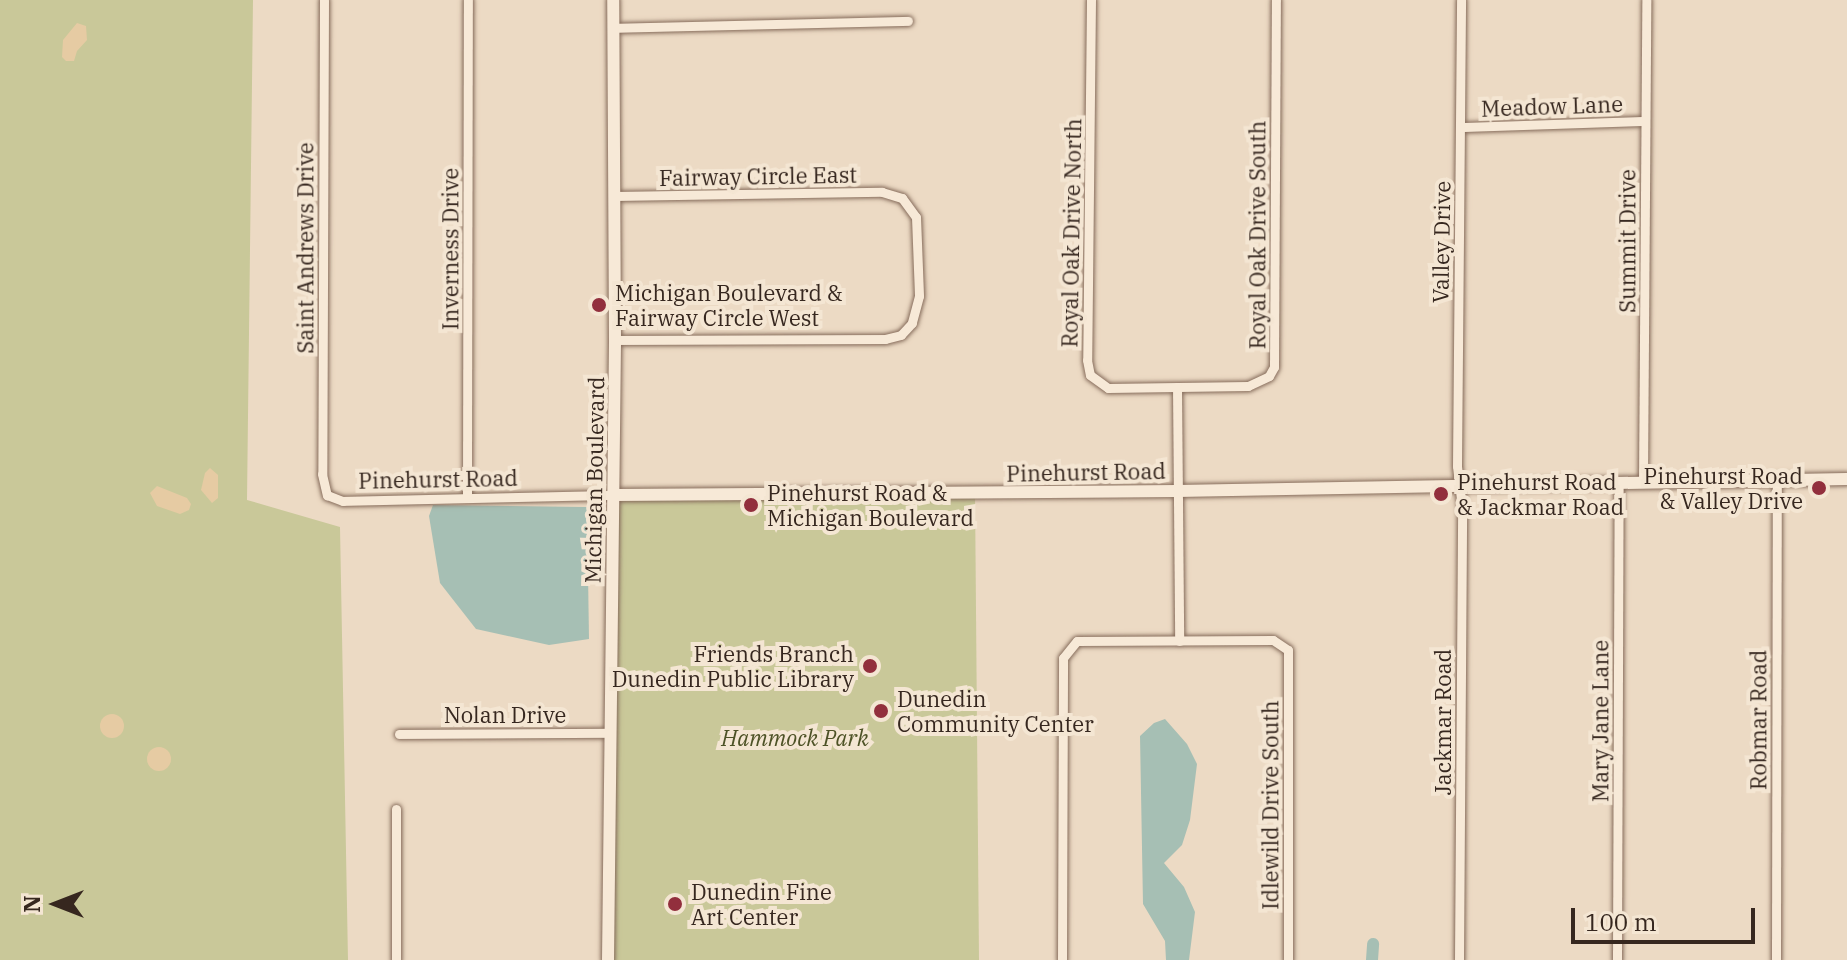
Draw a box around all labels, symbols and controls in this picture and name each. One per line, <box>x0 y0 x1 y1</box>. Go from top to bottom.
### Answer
street label: Meadow Lane <box>1481 90 1623 122</box>
street label: Royal Oak Drive North <box>1056 118 1086 348</box>
street label: Royal Oak Drive South <box>1244 121 1270 349</box>
street label: Saint Andrews Drive <box>292 142 318 354</box>
street label: Fairway Circle East <box>659 161 857 191</box>
street label: Inverness Drive <box>437 168 463 330</box>
street label: Summit Drive <box>1614 169 1640 313</box>
street label: Valley Drive <box>1427 181 1455 303</box>
place label: Michigan Boulevard & Fairway Circle West <box>615 279 843 330</box>
marker: Michigan Boulevard & Fairway Circle West <box>590 296 608 314</box>
street label: Michigan Boulevard <box>579 376 609 584</box>
street label: Pinehurst Road <box>1006 457 1166 487</box>
place label: Pinehurst Road & Valley Drive <box>1643 462 1803 514</box>
street label: Pinehurst Road <box>358 464 518 494</box>
place label: Pinehurst Road & Jackmar Road <box>1457 468 1624 520</box>
place label: Pinehurst Road & Michigan Boulevard <box>767 479 974 530</box>
marker: Pinehurst Road & Valley Drive <box>1810 479 1828 497</box>
marker: Pinehurst Road & Jackmar Road <box>1432 485 1450 503</box>
marker: Pinehurst Road & Michigan Boulevard <box>742 496 760 514</box>
place label: Friends Branch Dunedin Public Library <box>612 640 854 692</box>
street label: Mary Jane Lane <box>1587 640 1613 802</box>
street label: Jackmar Road <box>1430 649 1456 795</box>
street label: Robmar Road <box>1745 650 1771 790</box>
marker: Friends Branch Dunedin Public Library <box>861 657 879 675</box>
place label: Dunedin Community Center <box>897 685 1094 736</box>
street label: Idlewild Drive South <box>1257 700 1283 910</box>
street label: Nolan Drive <box>444 702 566 728</box>
marker: Dunedin Community Center <box>872 702 890 720</box>
park label: Hammock Park <box>721 725 869 751</box>
north arrow <box>16 864 96 944</box>
place label: Dunedin Fine Art Center <box>691 878 832 930</box>
scale bar <box>1575 892 1759 942</box>
text: N <box>17 895 46 913</box>
marker: Dunedin Fine Art Center <box>666 895 684 913</box>
text: 100 m <box>1585 906 1657 938</box>

